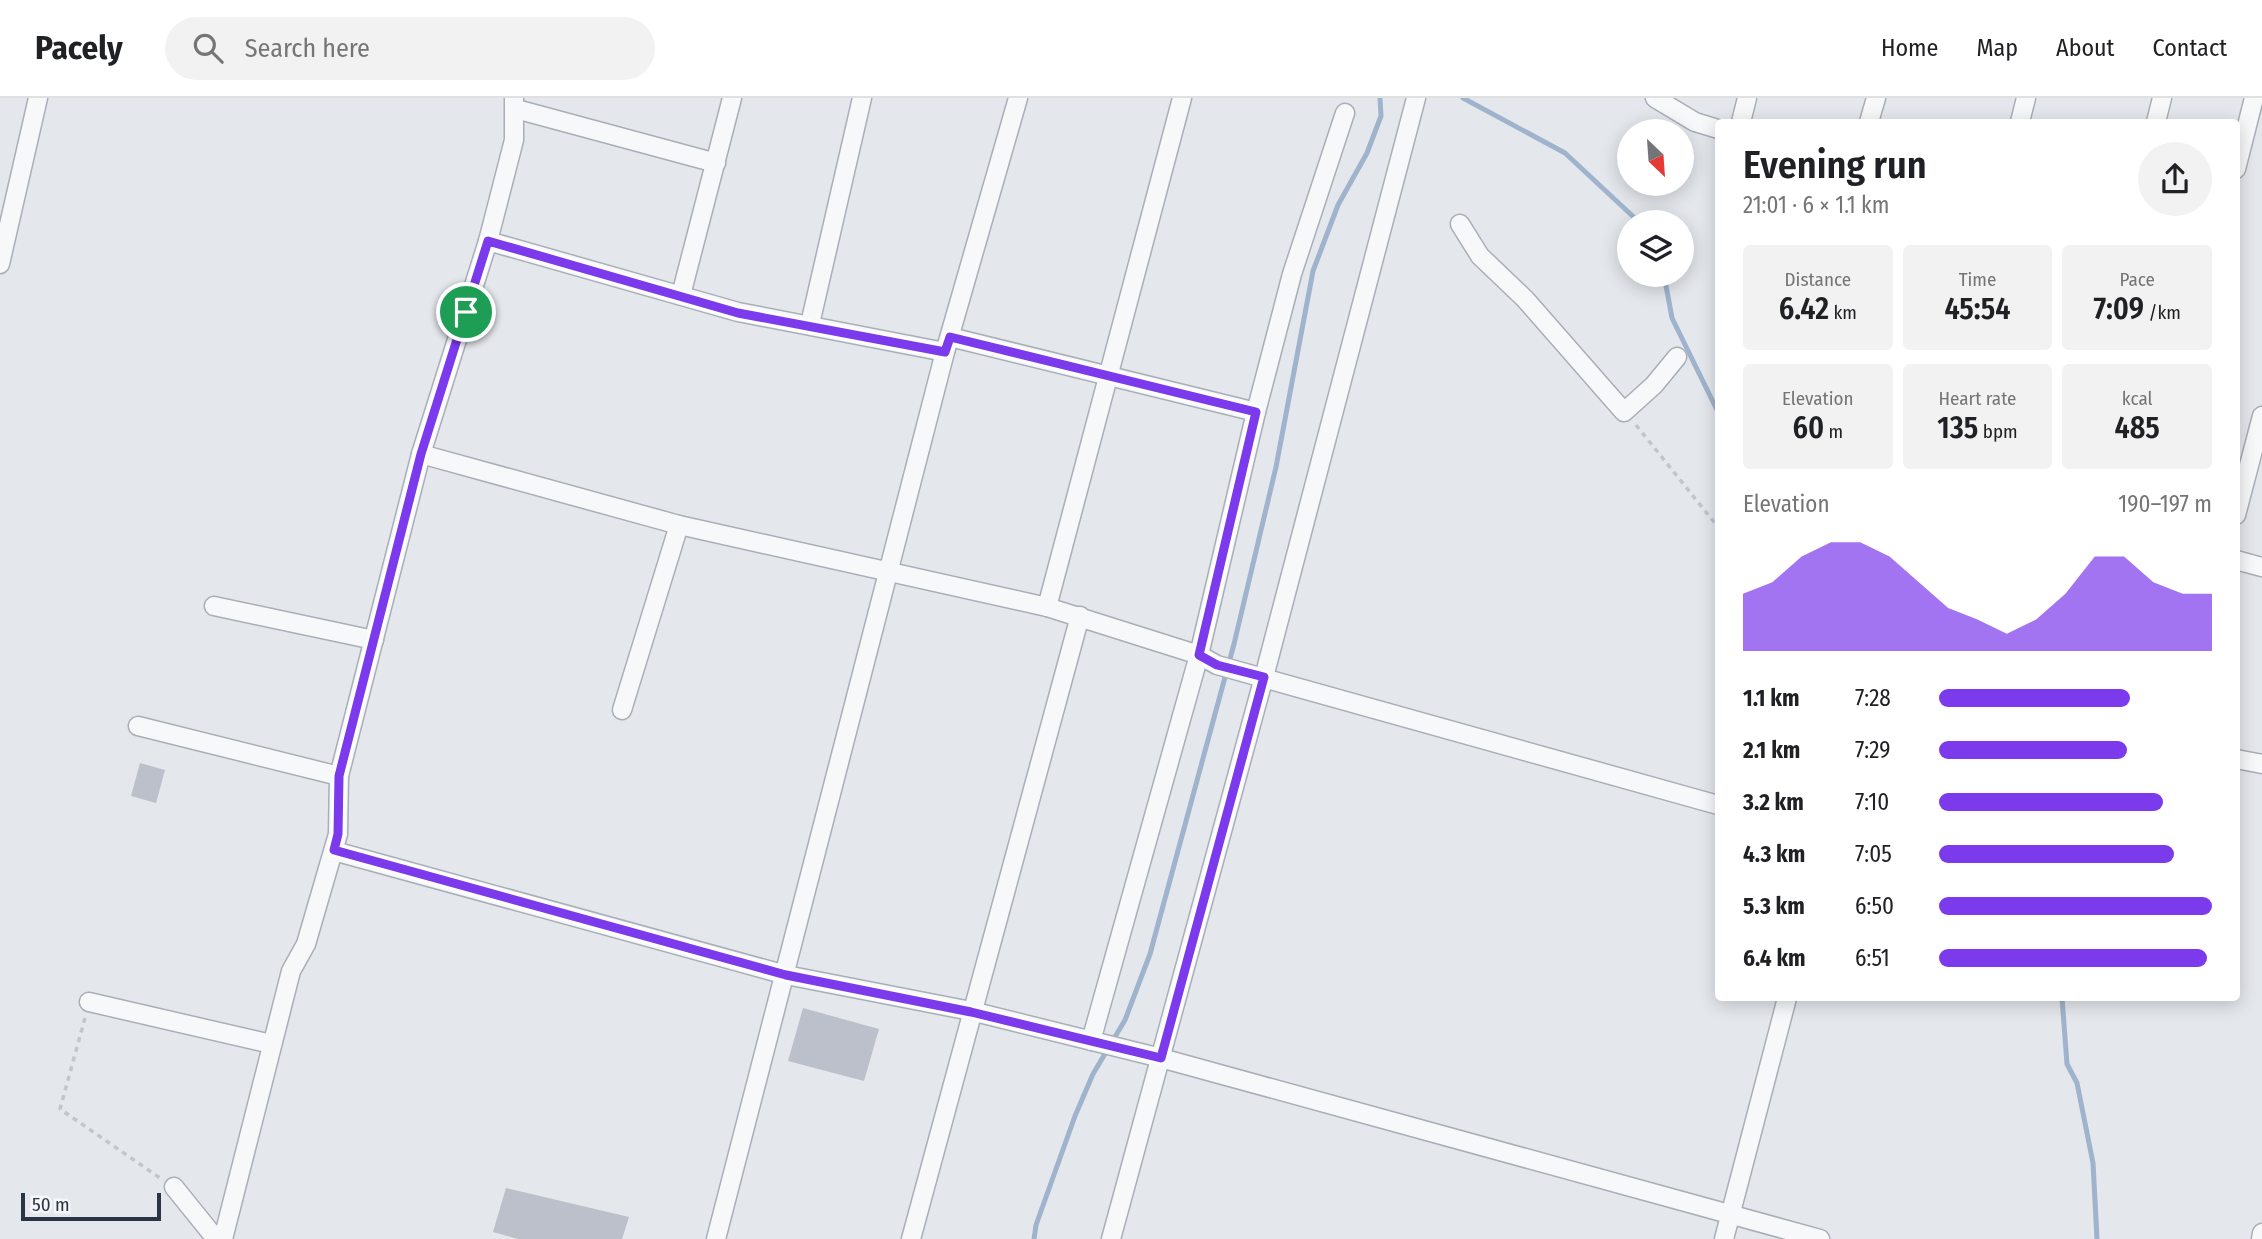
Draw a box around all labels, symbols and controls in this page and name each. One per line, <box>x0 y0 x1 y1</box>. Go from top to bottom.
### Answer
search box <box>165 17 655 80</box>
text: Pacely <box>35 28 123 68</box>
icon: search <box>189 29 227 67</box>
text: Search here <box>245 33 370 64</box>
text: Home <box>1881 34 1938 62</box>
text: Map <box>1976 34 2018 62</box>
text: About <box>2056 34 2114 62</box>
text: Contact <box>2152 34 2227 62</box>
north arrow <box>1617 119 1694 196</box>
map controls <box>1617 119 1694 287</box>
text: Evening run <box>1743 142 1927 188</box>
button: share <box>2138 142 2212 216</box>
text: 21:01 · 6 × 1.1 km <box>1743 191 1890 219</box>
button: layers <box>1617 210 1694 287</box>
text: Distance <box>1785 268 1851 291</box>
text: Time <box>1959 268 1996 291</box>
text: Pace <box>2119 268 2155 291</box>
pin <box>436 282 496 342</box>
text: 6.42 <box>1779 291 1829 327</box>
text: 45:54 <box>1944 291 2011 327</box>
text: 7:09 <box>2093 291 2144 327</box>
icon: arrive <box>447 293 485 331</box>
text: km <box>1829 301 1857 324</box>
text: /km <box>2144 301 2181 324</box>
text: Elevation <box>1782 387 1854 410</box>
text: Heart rate <box>1938 387 2017 410</box>
text: kcal <box>2122 387 2153 410</box>
text: 60 <box>1792 410 1824 446</box>
text: 135 <box>1937 410 1978 446</box>
text: 485 <box>2114 410 2160 446</box>
text: m <box>1824 420 1843 443</box>
text: bpm <box>1978 420 2018 443</box>
text: Elevation <box>1743 490 1830 518</box>
text: 190–197 m <box>2118 490 2212 518</box>
text: 1.1 km <box>1743 684 1799 712</box>
text: 7:28 <box>1855 684 1891 712</box>
text: 2.1 km <box>1743 736 1800 764</box>
text: 7:29 <box>1855 736 1890 764</box>
text: 3.2 km <box>1743 788 1804 816</box>
text: 7:10 <box>1855 788 1889 816</box>
text: 4.3 km <box>1743 840 1805 868</box>
text: 7:05 <box>1855 840 1892 868</box>
text: 5.3 km <box>1743 892 1805 920</box>
text: 6:50 <box>1855 892 1894 920</box>
text: 6.4 km <box>1743 944 1806 972</box>
text: 6:51 <box>1855 944 1890 972</box>
scale bar <box>21 1190 161 1222</box>
text: 50 m <box>32 1193 70 1216</box>

